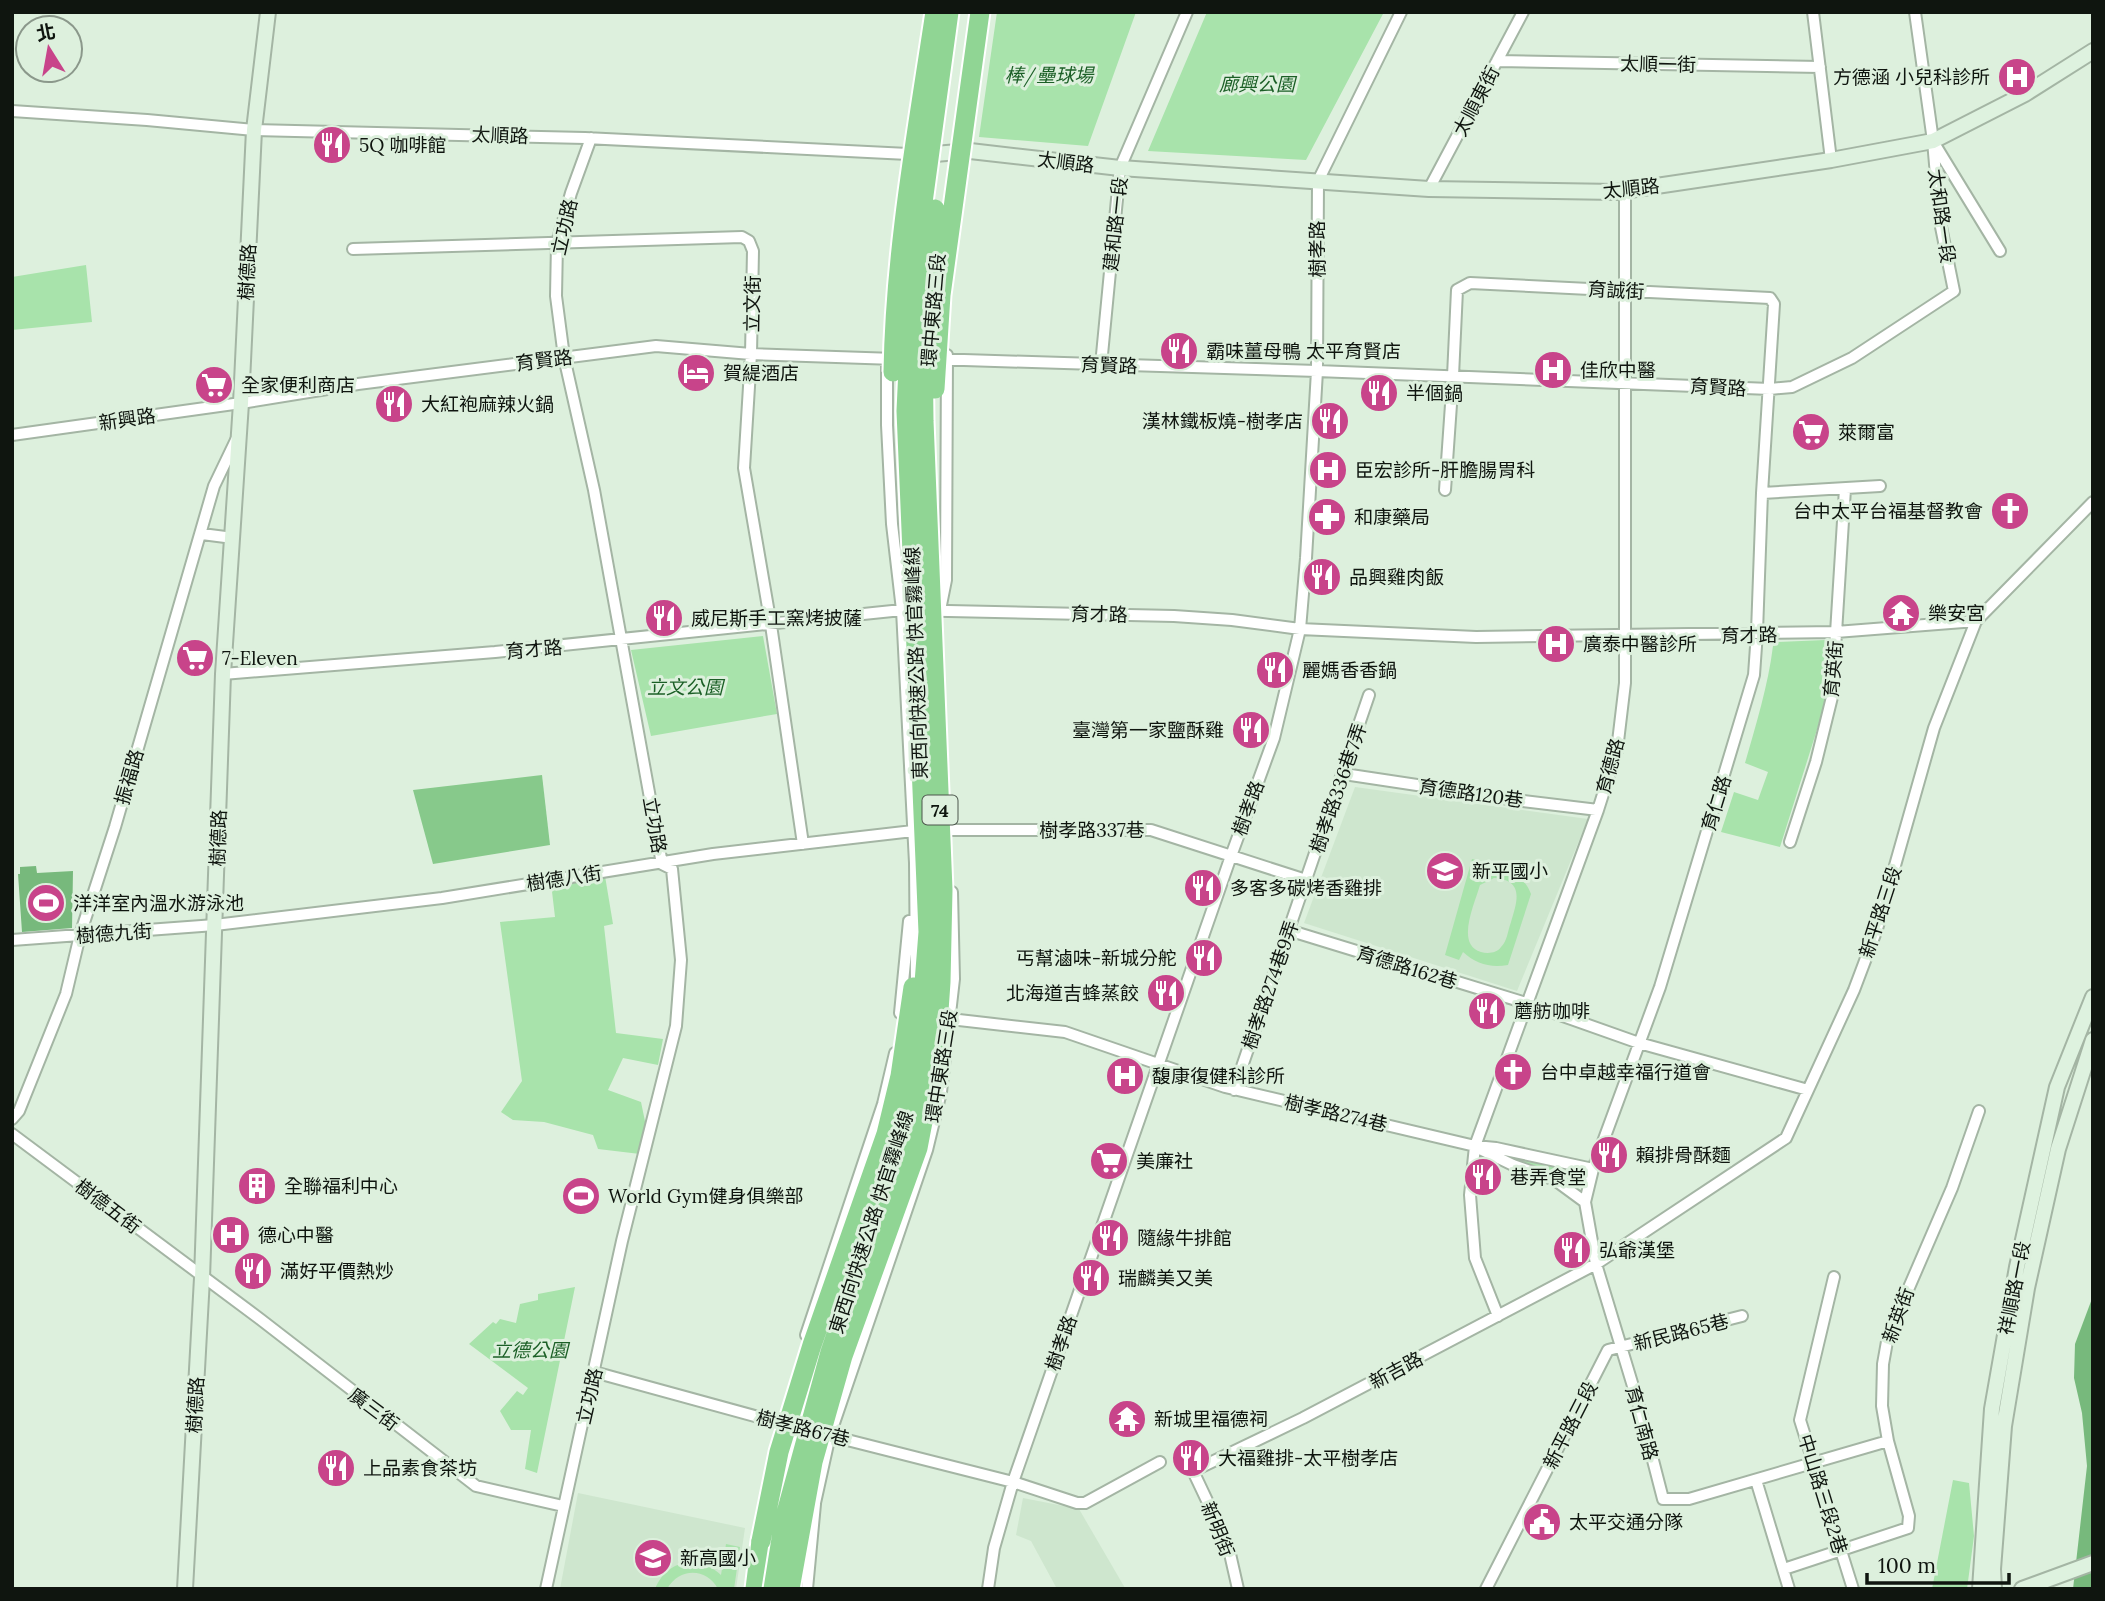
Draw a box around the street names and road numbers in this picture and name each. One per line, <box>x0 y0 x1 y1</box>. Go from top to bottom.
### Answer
street label: 太順一街 <box>1620 51 1696 77</box>
street label: 太順東街 <box>1448 62 1504 140</box>
street label: 太順路 <box>471 122 529 148</box>
street label: 太順路 <box>1036 147 1096 177</box>
street label: 太和路一段 <box>1924 167 1960 265</box>
street label: 太順路 <box>1601 173 1661 203</box>
street label: 建和路一段 <box>1098 175 1132 273</box>
street label: 立功路 <box>546 197 582 257</box>
street label: 樹孝路 <box>1305 220 1329 278</box>
street label: 樹德路 <box>234 243 260 301</box>
street label: 環中東路三段 <box>916 252 950 368</box>
street label: 立文街 <box>740 275 764 333</box>
street label: 育誠街 <box>1587 277 1645 303</box>
street label: 育賢路 <box>514 345 574 375</box>
street label: 育賢路 <box>1080 352 1138 378</box>
street label: 育賢路 <box>1689 374 1747 400</box>
street label: 新興路 <box>97 403 157 435</box>
street label: 東西向快速公路 快官霧峰線 <box>900 546 932 780</box>
street label: 育才路 <box>1070 602 1128 626</box>
street label: 育才路 <box>1720 623 1778 647</box>
street label: 育才路 <box>505 635 563 663</box>
street label: 育英街 <box>1819 640 1847 698</box>
street label: 樹孝路336巷7弄 <box>1305 720 1371 856</box>
street label: 育德路 <box>1591 735 1629 797</box>
street label: 振福路 <box>110 746 148 808</box>
street label: 育仁路 <box>1696 772 1736 834</box>
street label: 育德路120巷 <box>1417 774 1525 812</box>
street label: 樹孝路 <box>1227 777 1269 839</box>
street label: 立功路 <box>638 795 672 855</box>
road number: 74 <box>922 796 958 824</box>
street label: 樹德路 <box>205 809 231 867</box>
street label: 樹孝路337巷 <box>1039 818 1145 842</box>
street label: 樹德八街 <box>525 860 603 896</box>
street label: 新平路三段 <box>1854 863 1906 961</box>
street label: 樹孝路274巷9弄 <box>1237 917 1303 1053</box>
street label: 樹德九街 <box>75 918 153 948</box>
street label: 育德路162巷 <box>1354 940 1460 994</box>
street label: 環中東路三段 <box>920 1008 962 1124</box>
street label: 樹孝路274巷 <box>1282 1089 1390 1137</box>
street label: 東西向快速公路 快官霧峰線 <box>824 1107 918 1337</box>
street label: 樹德五街 <box>70 1174 146 1238</box>
street label: 祥順路一段 <box>1993 1239 2035 1337</box>
street label: 新英街 <box>1877 1284 1919 1346</box>
street label: 新民路65巷 <box>1631 1309 1731 1355</box>
street label: 樹孝路 <box>1040 1312 1082 1374</box>
street label: 新吉路 <box>1365 1346 1427 1394</box>
street label: 立功路 <box>571 1366 607 1426</box>
street label: 樹德路 <box>182 1376 208 1434</box>
street label: 新平路三段 <box>1538 1377 1602 1473</box>
street label: 廣三街 <box>344 1382 404 1436</box>
street label: 育仁南路 <box>1621 1383 1663 1463</box>
street label: 樹孝路67巷 <box>754 1405 852 1451</box>
street label: 中山路三段2巷 <box>1793 1431 1853 1557</box>
street label: 新明街 <box>1196 1498 1240 1560</box>

